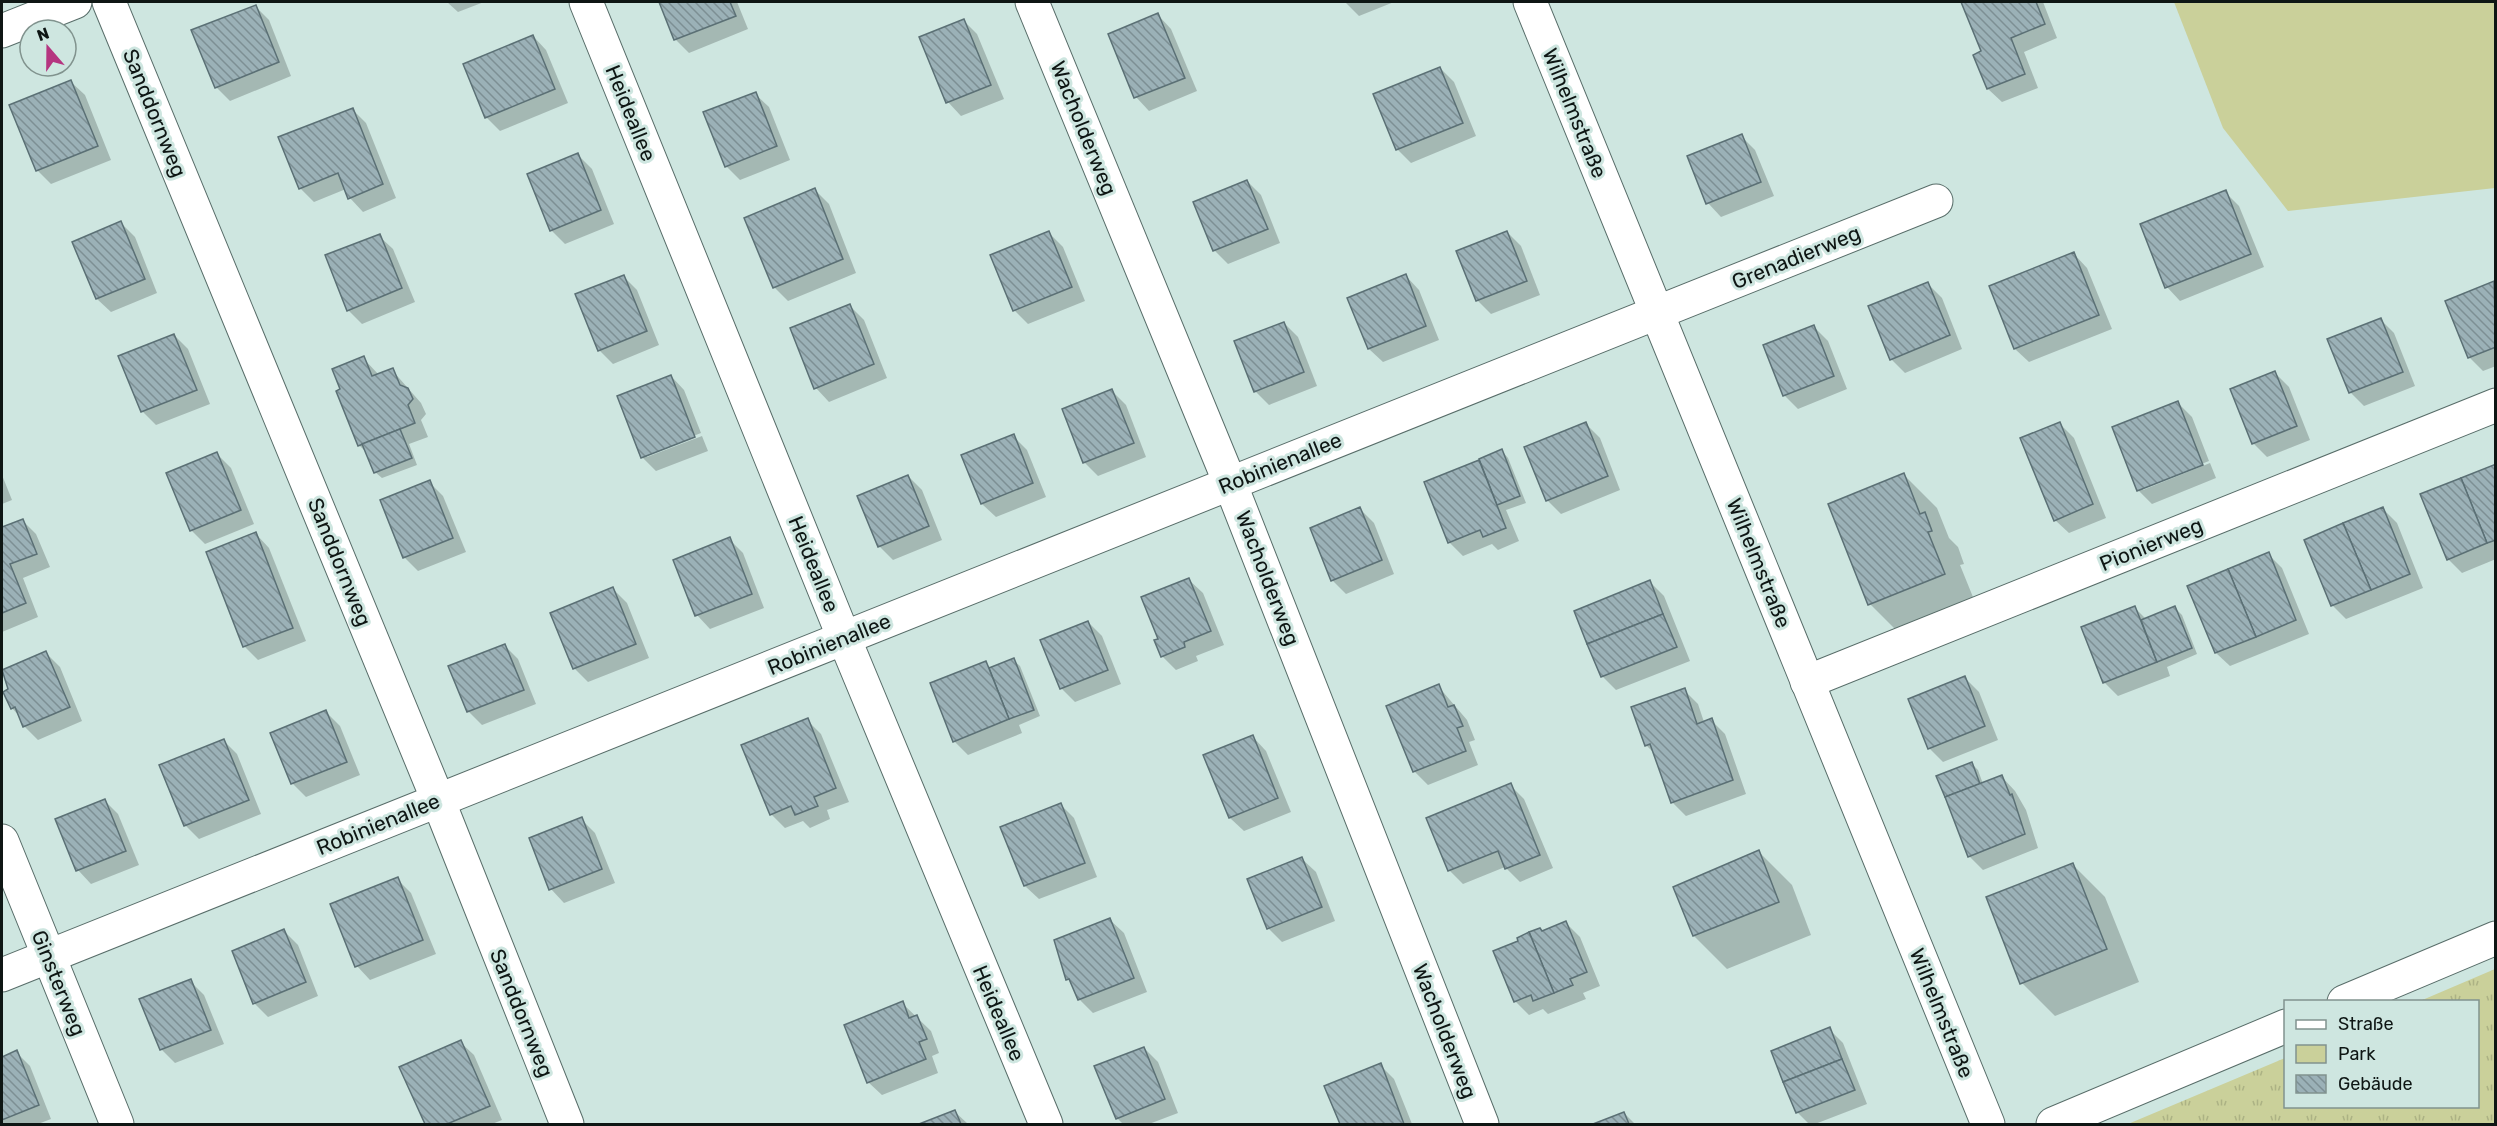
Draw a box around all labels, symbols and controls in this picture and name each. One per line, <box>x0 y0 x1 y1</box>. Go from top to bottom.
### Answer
north arrow <box>18 18 78 78</box>
text: N <box>34 23 52 45</box>
street label: Wilhelmstraße <box>1538 44 1612 182</box>
street label: Sanddornweg <box>118 45 192 181</box>
street label: Wacholderweg <box>1046 57 1122 199</box>
street label: Heideallee <box>600 61 662 165</box>
street label: Grenadierweg <box>1728 220 1864 294</box>
street label: Robinienallee <box>1215 427 1345 499</box>
street label: Sanddornweg <box>303 494 377 630</box>
street label: Wilhelmstraße <box>1722 494 1796 632</box>
street label: Wacholderweg <box>1231 507 1305 649</box>
street label: Heideallee <box>783 512 845 616</box>
street label: Pionierweg <box>2096 512 2206 576</box>
street label: Robinienallee <box>764 608 894 680</box>
street label: Robinienallee <box>313 788 443 860</box>
street label: Ginsterweg <box>27 927 91 1039</box>
street label: Wilhelmstraße <box>1905 944 1979 1082</box>
street label: Sanddornweg <box>485 945 559 1081</box>
street label: Wacholderweg <box>1408 960 1482 1102</box>
street label: Heideallee <box>968 961 1030 1065</box>
legend <box>2284 1000 2479 1108</box>
text: Straße <box>2338 1013 2394 1035</box>
text: Park <box>2338 1043 2376 1065</box>
text: Gebäude <box>2338 1073 2413 1095</box>

